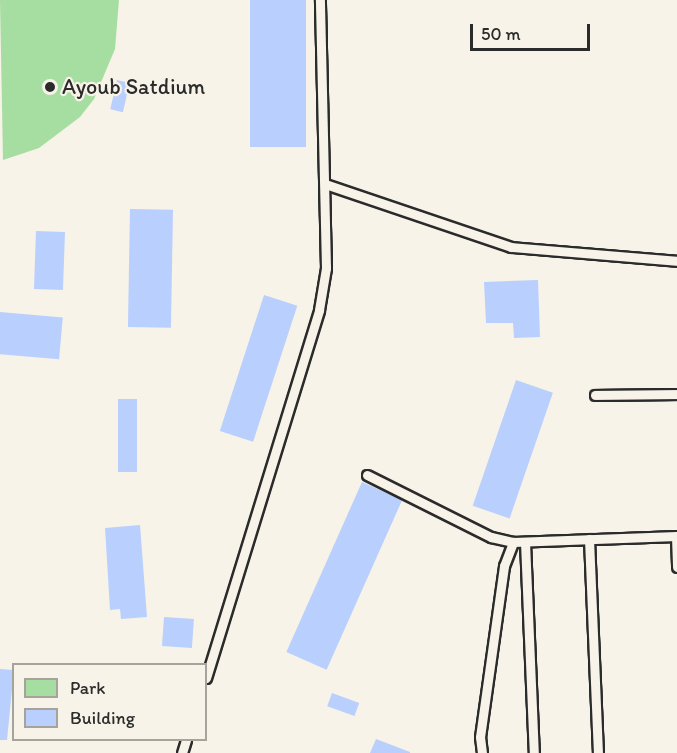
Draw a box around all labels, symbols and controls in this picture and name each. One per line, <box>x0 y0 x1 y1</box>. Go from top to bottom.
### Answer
scale bar <box>473 12 593 50</box>
text: 50 m <box>481 23 521 45</box>
place label: Ayoub Satdium <box>62 74 206 100</box>
marker: Ayoub Satdium <box>43 80 57 94</box>
legend <box>12 663 207 741</box>
text: Park <box>70 677 105 699</box>
text: Building <box>70 707 135 729</box>

